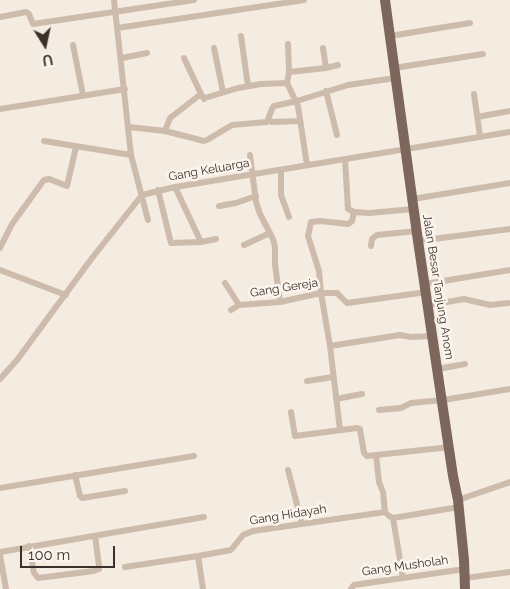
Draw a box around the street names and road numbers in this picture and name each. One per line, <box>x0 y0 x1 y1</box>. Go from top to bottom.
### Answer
street label: Gang Keluarga <box>167 156 251 184</box>
street label: Jalan Besar Tanjung Anom <box>419 213 457 361</box>
street label: Gang Gereja <box>249 276 319 300</box>
street label: Gang Hidayah <box>248 502 328 528</box>
street label: Gang Musholah <box>361 553 449 579</box>

